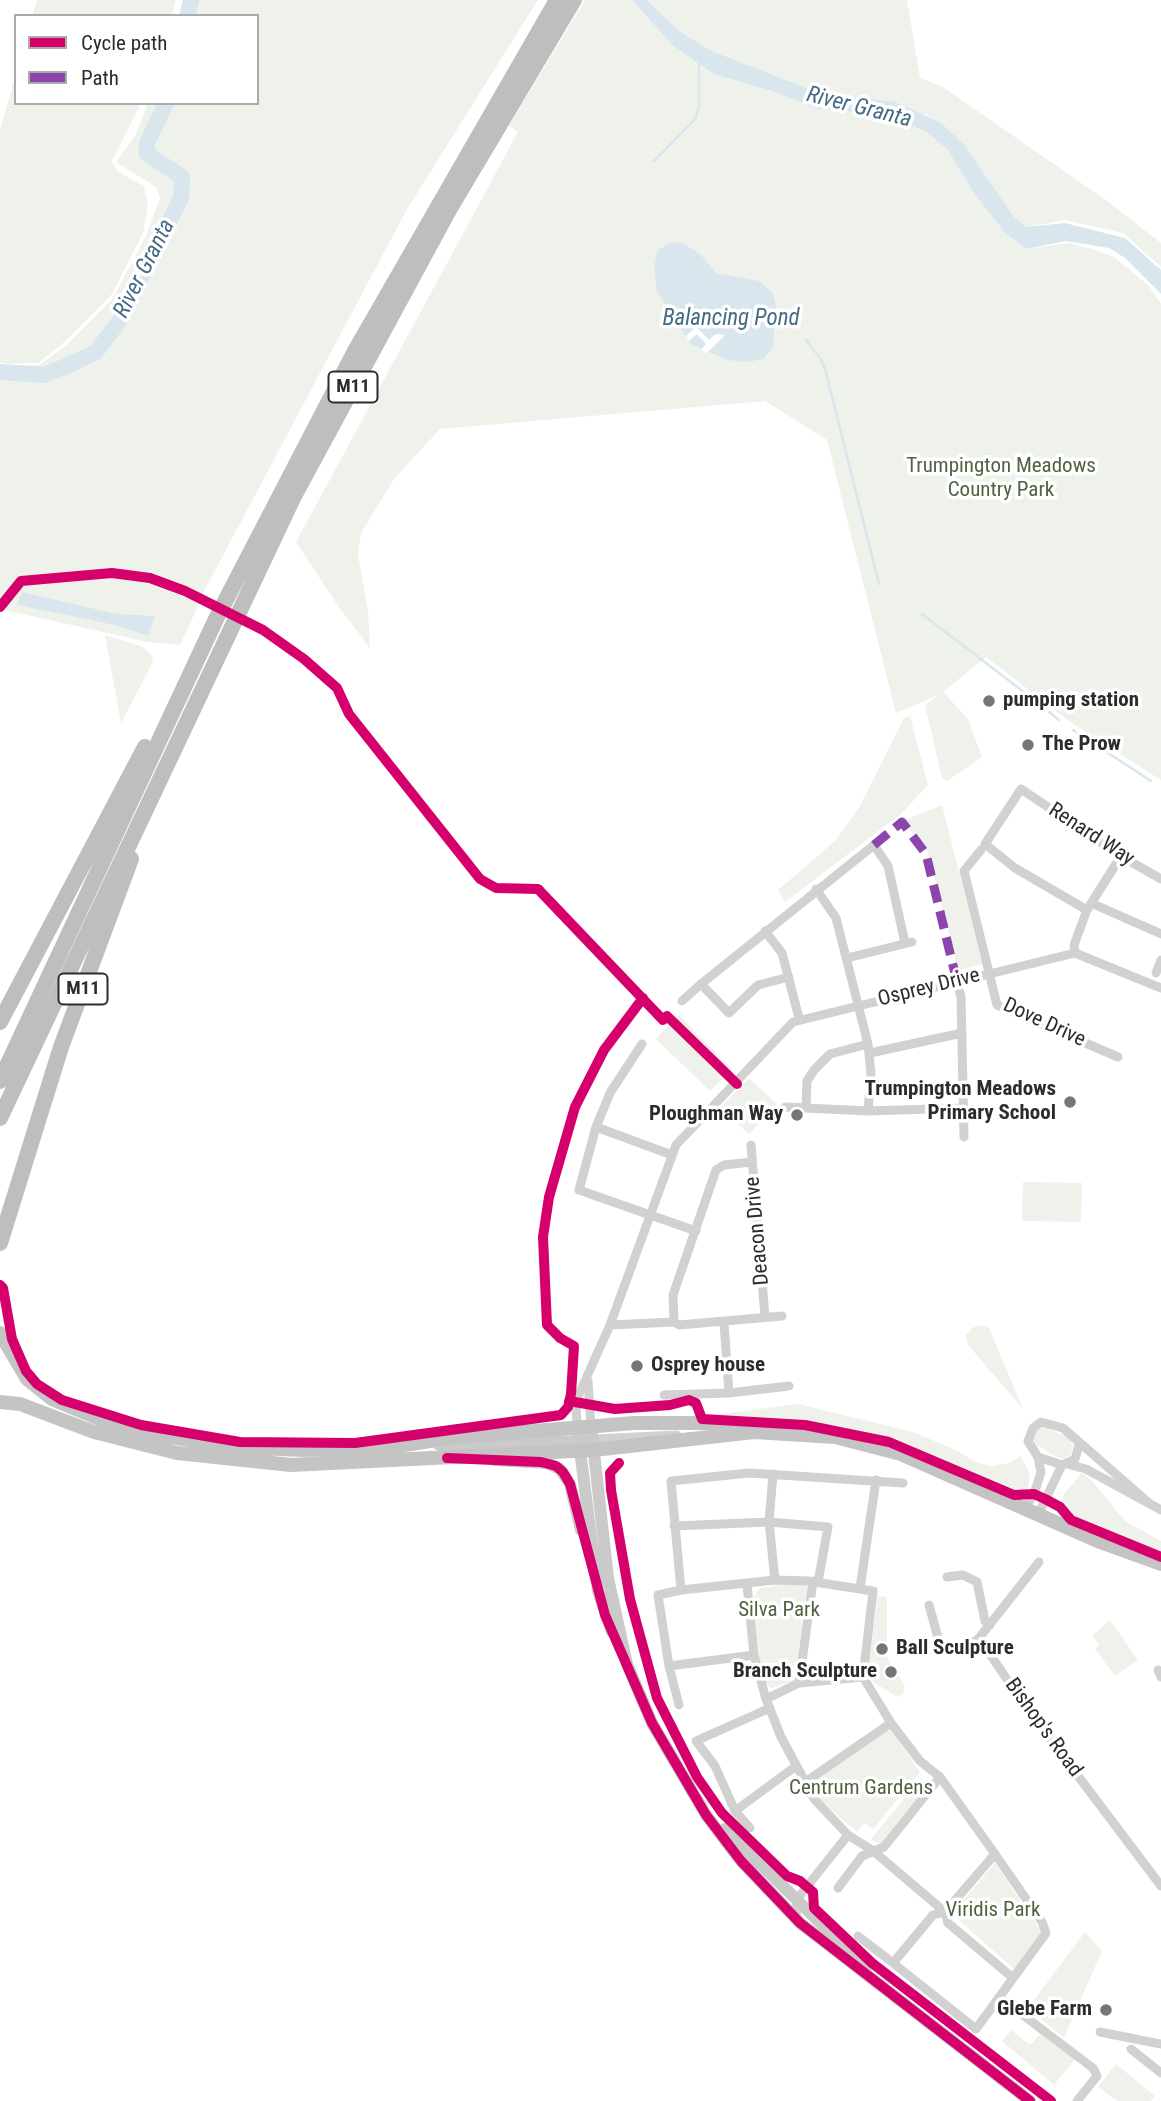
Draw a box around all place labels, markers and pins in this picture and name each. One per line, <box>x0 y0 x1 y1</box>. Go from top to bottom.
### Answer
place label: pumping station <box>1003 688 1139 714</box>
marker: pumping station <box>981 693 997 709</box>
place label: The Prow <box>1042 732 1121 758</box>
marker: The Prow <box>1020 737 1036 753</box>
place label: Trumpington Meadows Primary School <box>865 1077 1056 1127</box>
marker: Trumpington Meadows Primary School <box>1062 1094 1078 1110</box>
place label: Ploughman Way <box>649 1102 783 1128</box>
marker: Ploughman Way <box>789 1107 805 1123</box>
place label: Osprey house <box>651 1353 765 1379</box>
marker: Osprey house <box>629 1358 645 1374</box>
place label: Ball Sculpture <box>896 1636 1014 1662</box>
marker: Ball Sculpture <box>874 1641 890 1657</box>
place label: Branch Sculpture <box>733 1659 877 1685</box>
marker: Branch Sculpture <box>883 1664 899 1680</box>
place label: Glebe Farm <box>997 1997 1092 2023</box>
marker: Glebe Farm <box>1098 2002 1114 2018</box>

